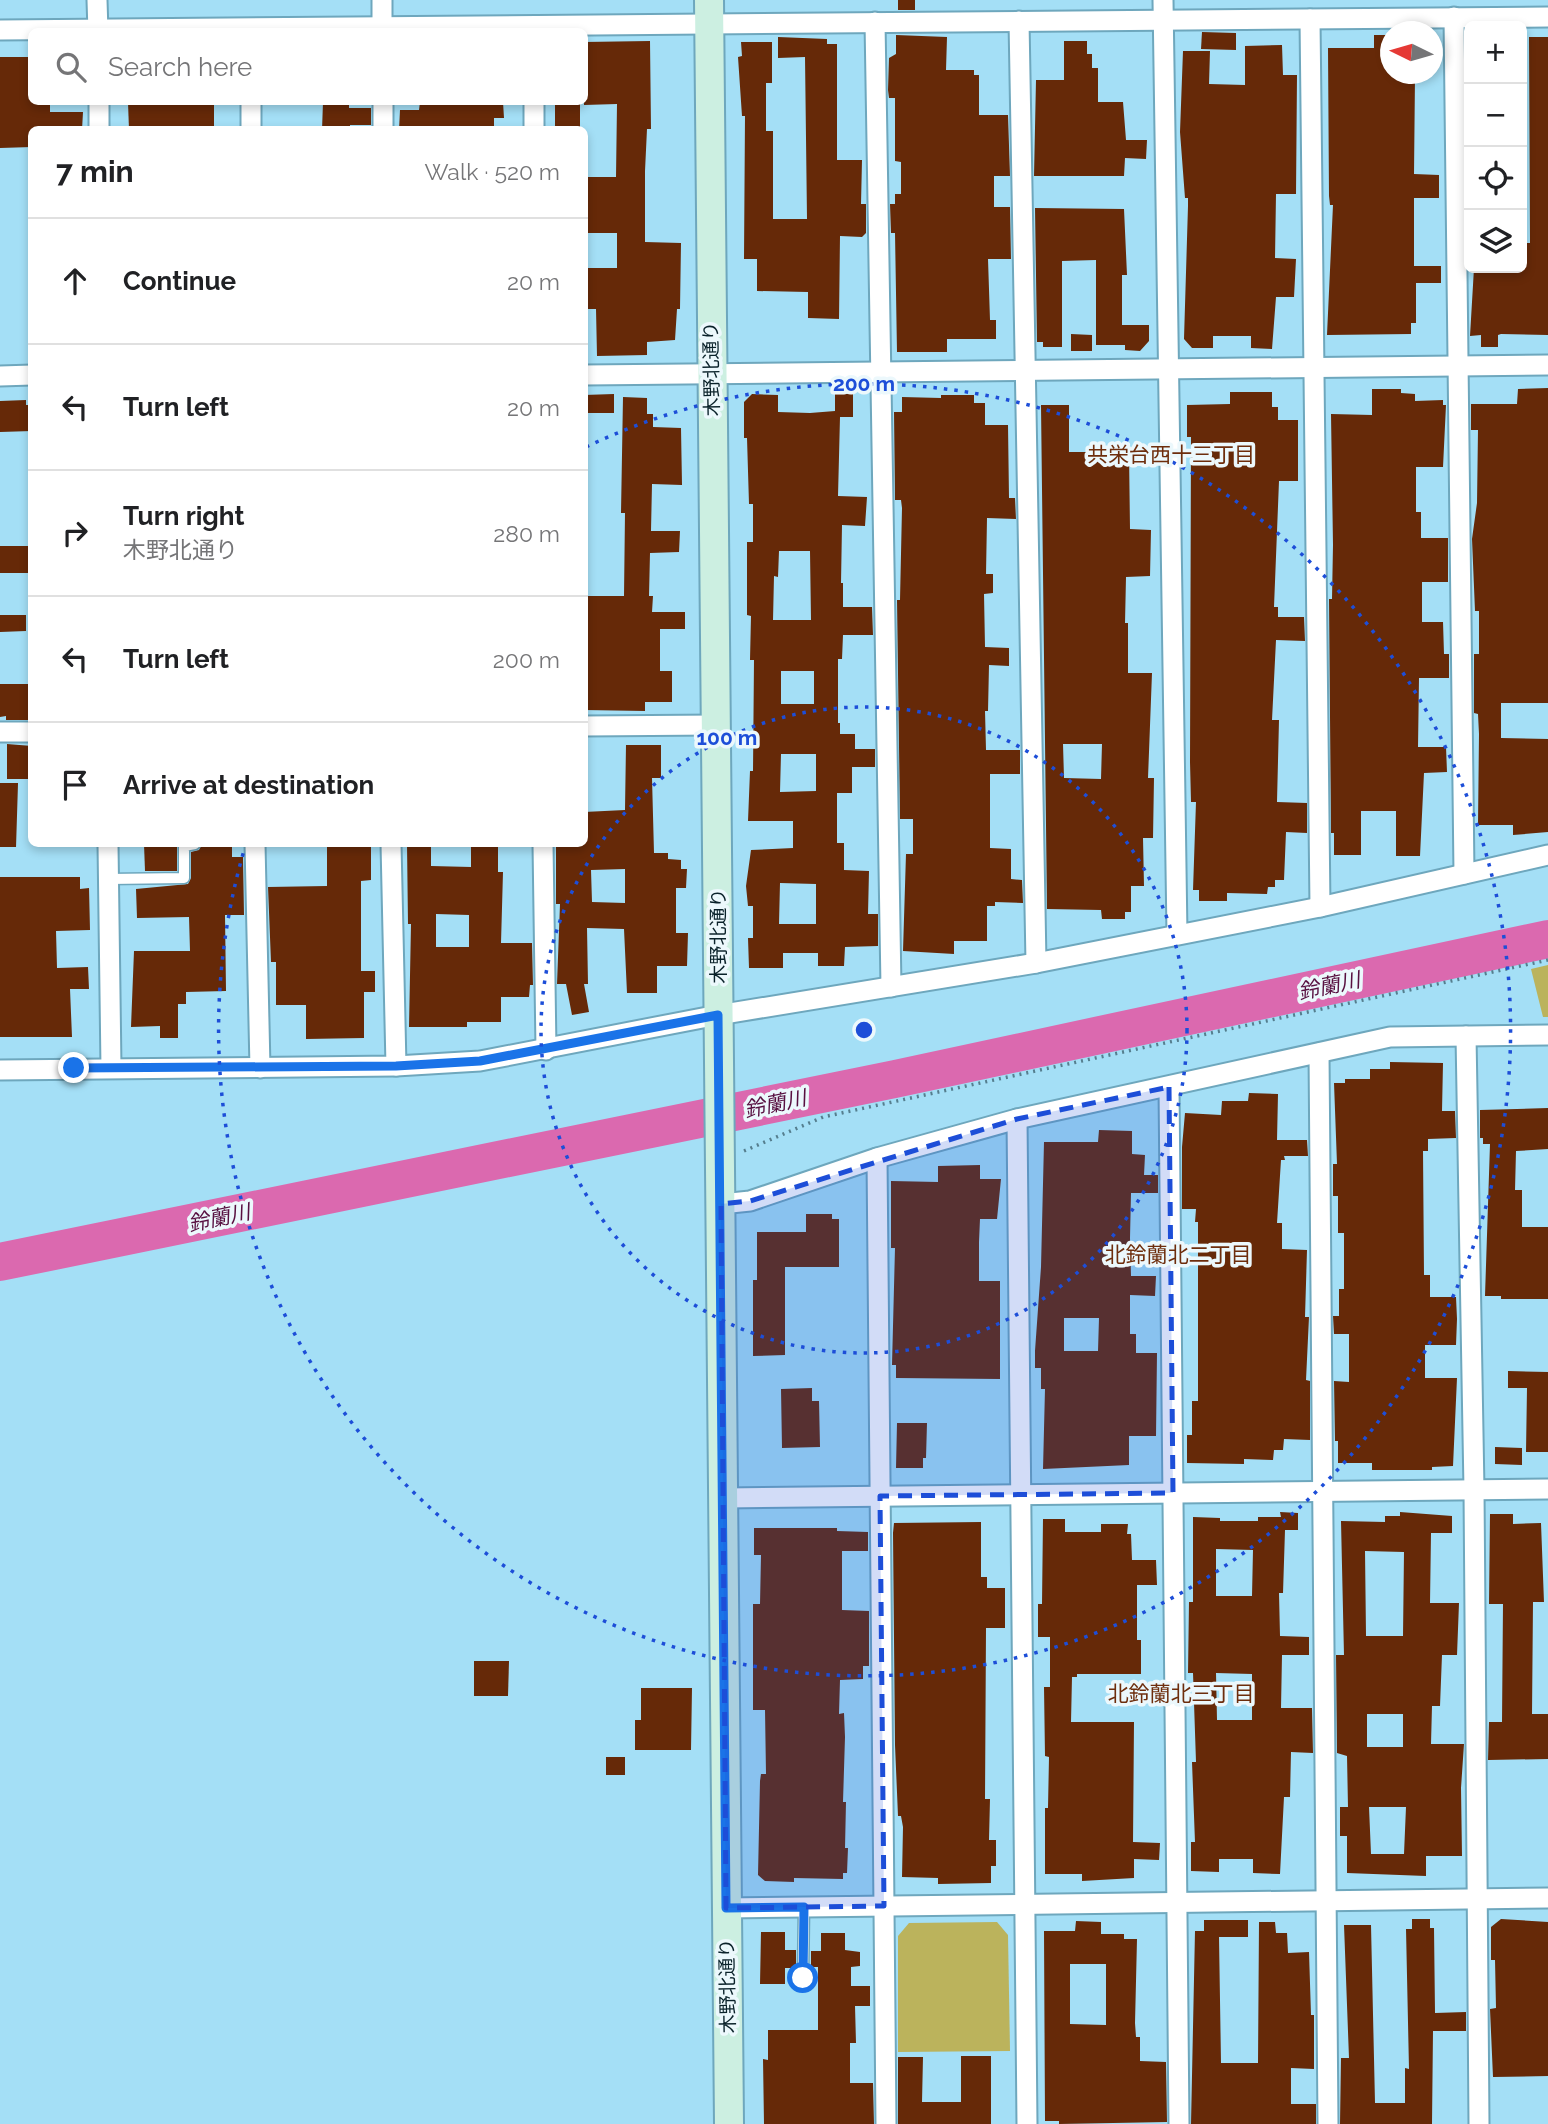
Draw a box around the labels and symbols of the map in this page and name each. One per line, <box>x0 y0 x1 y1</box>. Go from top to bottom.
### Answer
north arrow <box>1380 21 1443 84</box>
street label: 木野北通り <box>699 321 723 417</box>
text: 200 m <box>833 371 895 396</box>
district label: 共栄台西十三丁目 <box>1087 442 1255 467</box>
text: 100 m <box>697 725 757 750</box>
street label: 木野北通り <box>707 888 729 984</box>
water label: 鈴蘭川 <box>1295 966 1364 1004</box>
centre of rings <box>852 1018 876 1042</box>
route end <box>58 1052 89 1083</box>
water label: 鈴蘭川 <box>741 1084 810 1122</box>
water label: 鈴蘭川 <box>185 1198 254 1236</box>
district label: 北鈴蘭北二丁目 <box>1105 1242 1252 1267</box>
district label: 北鈴蘭北三丁目 <box>1108 1681 1255 1706</box>
street label: 木野北通り <box>715 1938 739 2034</box>
route start <box>787 1962 818 1993</box>

